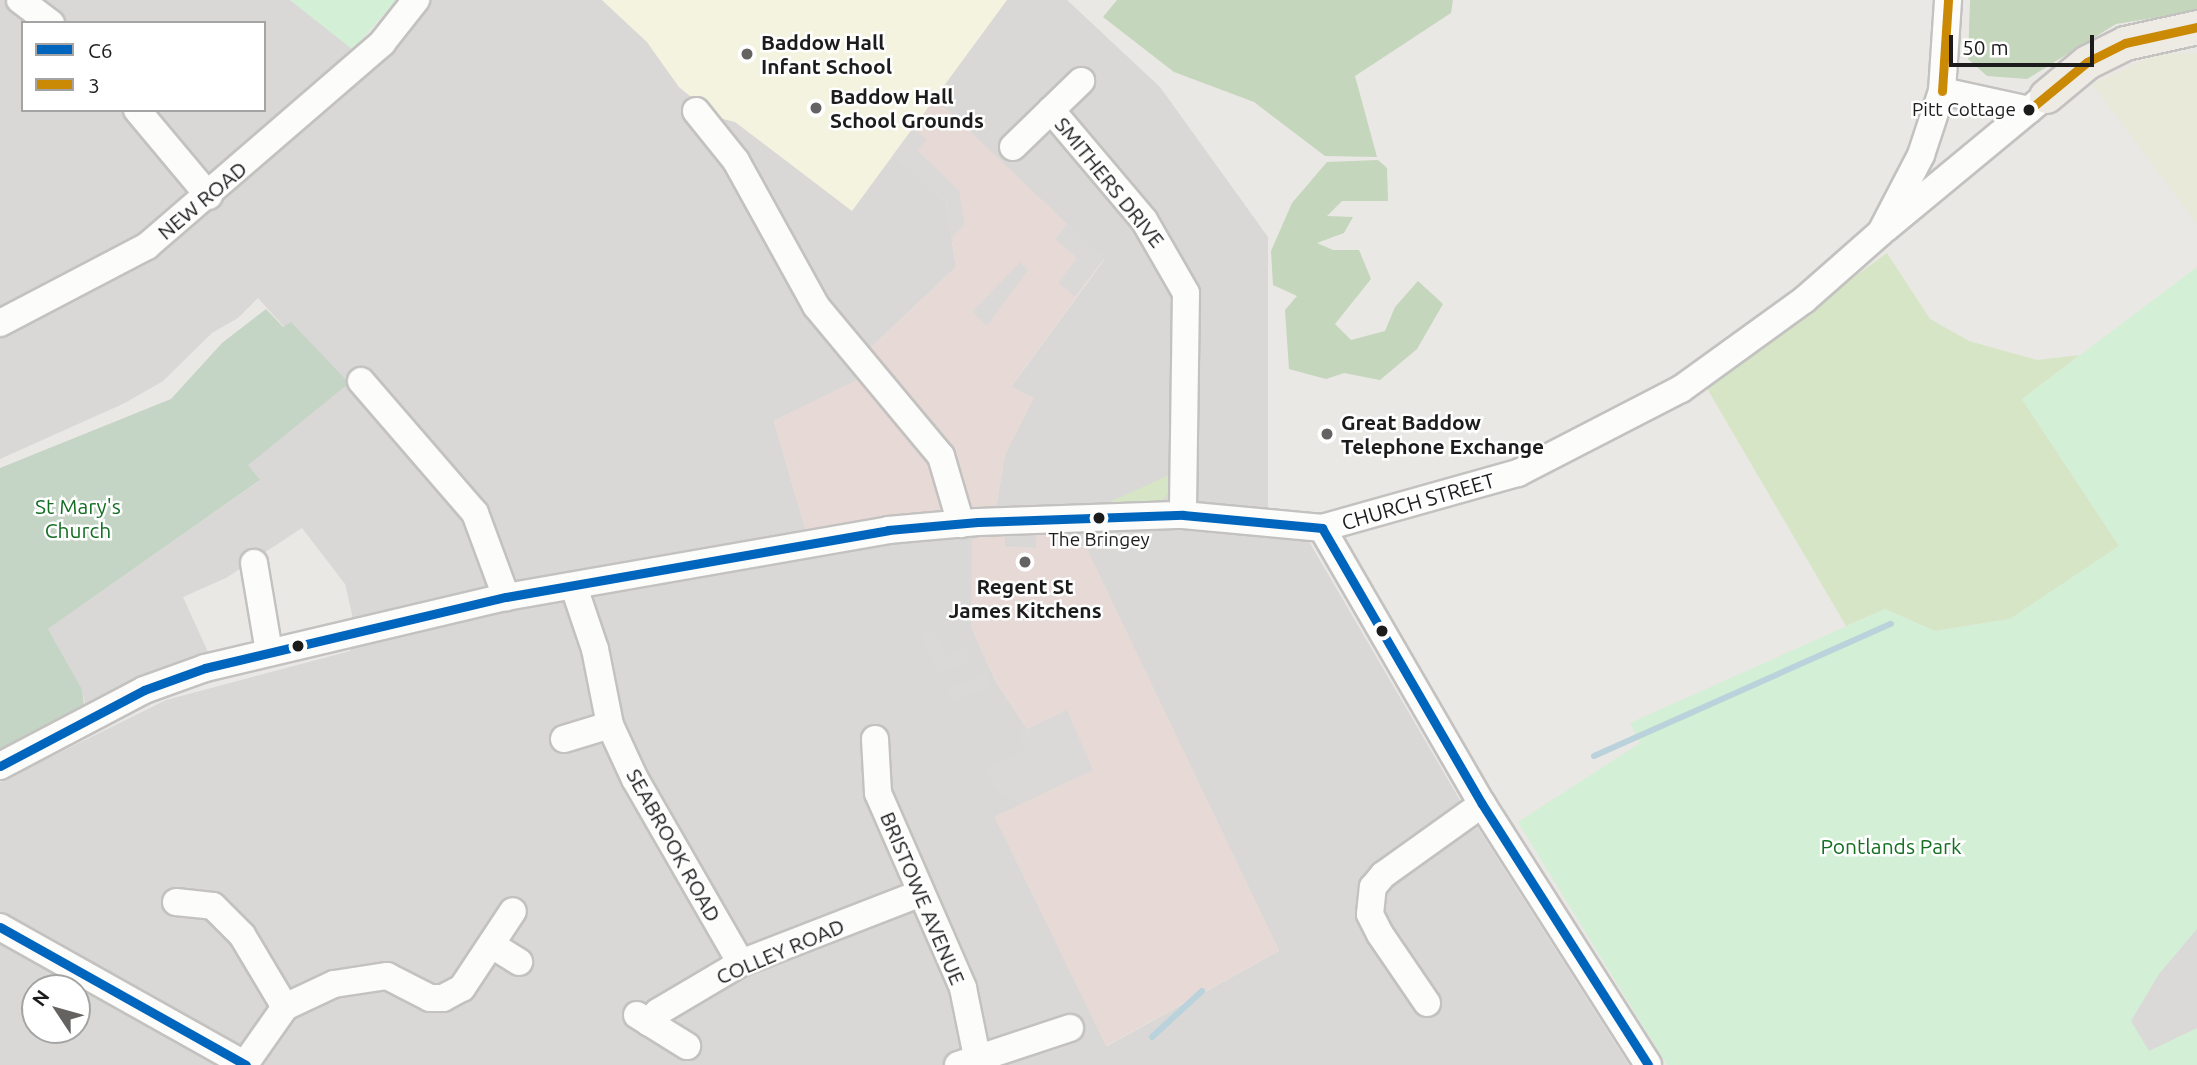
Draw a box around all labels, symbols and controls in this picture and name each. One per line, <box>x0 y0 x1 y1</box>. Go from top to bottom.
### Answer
legend <box>21 21 266 112</box>
scale bar <box>1952 21 2097 65</box>
place label: Baddow Hall Infant School <box>761 29 892 79</box>
text: 50 m <box>1962 35 2009 59</box>
text: C6 <box>88 38 113 62</box>
marker: Baddow Hall Infant School <box>739 46 755 62</box>
text: 3 <box>88 73 100 97</box>
place label: Baddow Hall School Grounds <box>830 83 984 133</box>
place label: Pitt Cottage <box>1912 99 2016 121</box>
marker: Baddow Hall School Grounds <box>808 100 824 116</box>
marker: Pitt Cottage <box>2022 103 2036 117</box>
street label: SMITHERS DRIVE <box>1050 112 1170 252</box>
street label: NEW ROAD <box>152 155 252 245</box>
place label: Great Baddow Telephone Exchange <box>1341 409 1544 459</box>
marker: Great Baddow Telephone Exchange <box>1319 426 1335 442</box>
street label: CHURCH STREET <box>1339 467 1497 535</box>
park label: St Mary's Church <box>35 493 121 543</box>
marker: The Bringey <box>1092 511 1106 525</box>
place label: The Bringey <box>1048 529 1150 551</box>
marker: Regent St James Kitchens <box>1017 554 1033 570</box>
place label: Regent St James Kitchens <box>948 573 1102 623</box>
unlabelled marker <box>1375 624 1389 638</box>
unlabelled marker <box>291 639 305 653</box>
street label: SEABROOK ROAD <box>622 764 726 926</box>
street label: BRISTOWE AVENUE <box>875 808 971 988</box>
park label: Pontlands Park <box>1820 833 1962 859</box>
street label: COLLEY ROAD <box>712 913 848 989</box>
north arrow <box>21 974 91 1044</box>
text: N <box>28 986 54 1010</box>

